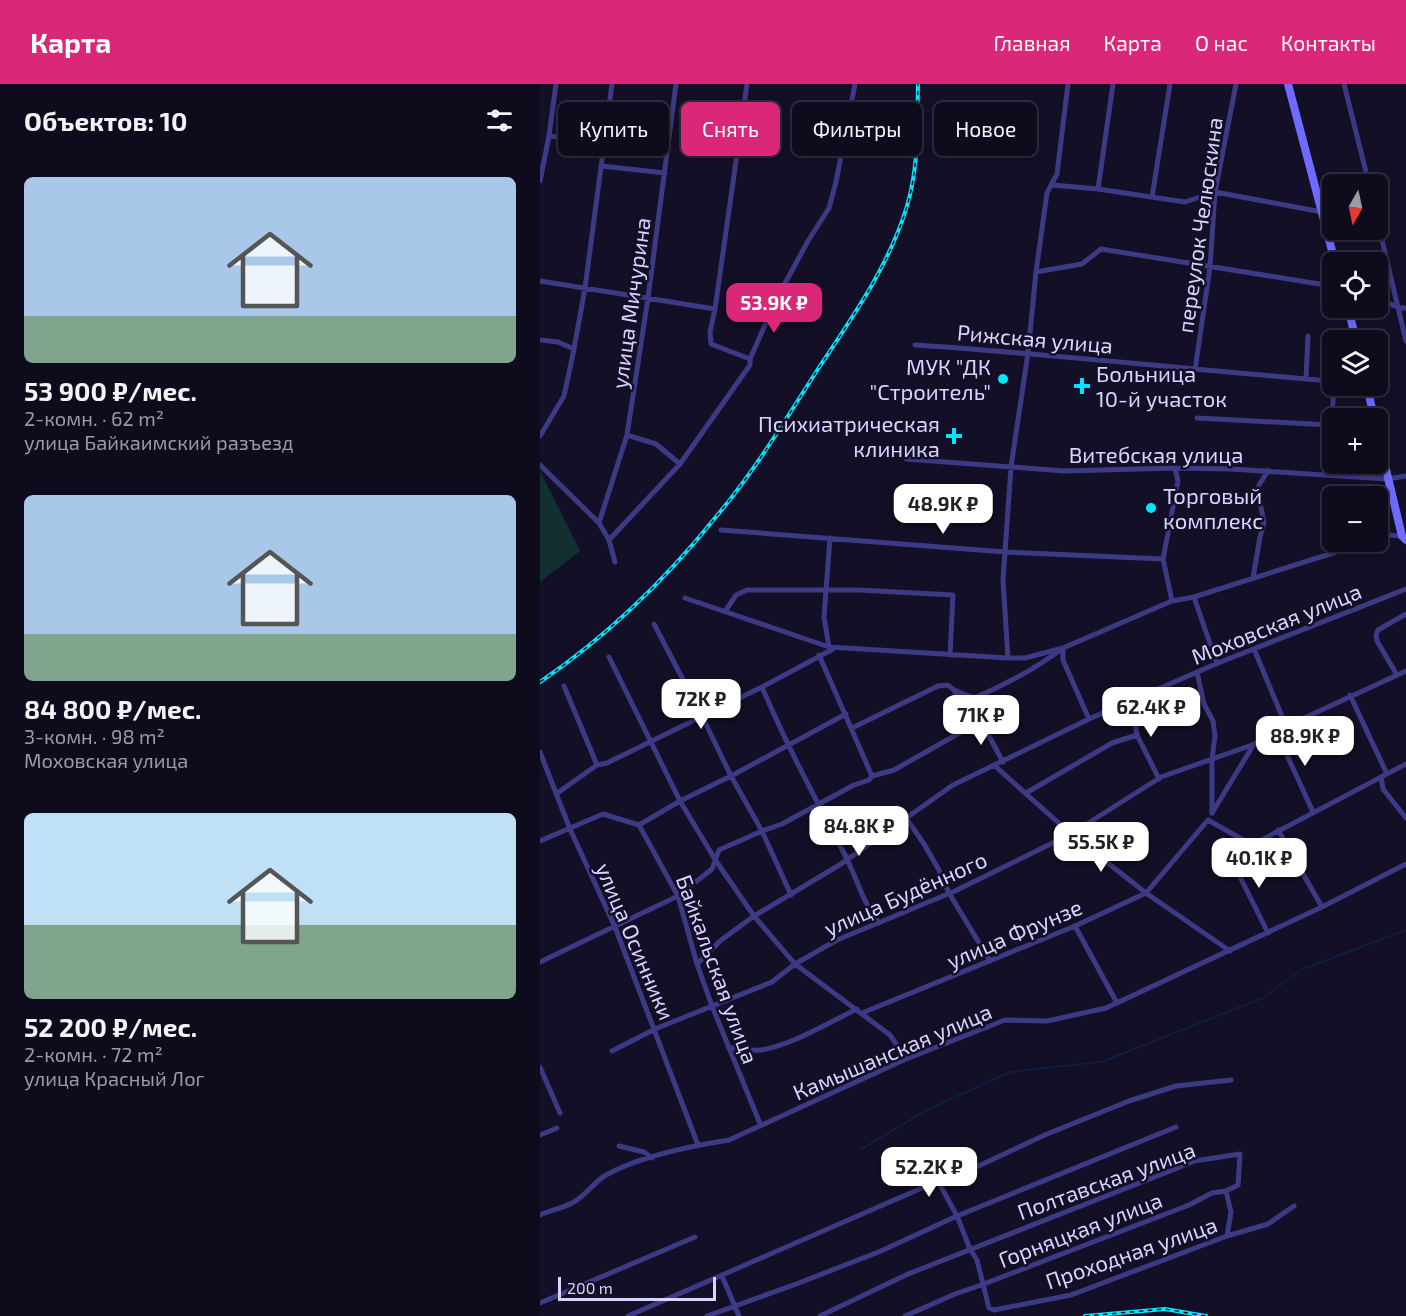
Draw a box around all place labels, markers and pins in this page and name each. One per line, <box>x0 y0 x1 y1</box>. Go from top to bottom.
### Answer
pin: 53.9K ₽ <box>719 283 829 334</box>
place label: МУК "ДК "Строитель" <box>869 353 991 404</box>
place label: Больница 10-й участок <box>1096 360 1227 412</box>
marker: МУК "ДК "Строитель" <box>996 372 1010 386</box>
marker: Больница 10-й участок <box>1073 377 1091 395</box>
place label: Психиатрическая клиника <box>758 410 940 461</box>
marker: Психиатрическая клиника <box>945 427 963 445</box>
place label: Торговый комплекс <box>1163 482 1263 533</box>
pin: 48.9K ₽ <box>888 484 998 535</box>
marker: Торговый комплекс <box>1144 501 1158 515</box>
pin: 72K ₽ <box>659 679 743 730</box>
pin: 62.4K ₽ <box>1096 687 1206 738</box>
pin: 71K ₽ <box>939 695 1023 746</box>
pin: 88.9K ₽ <box>1250 716 1360 767</box>
pin: 84.8K ₽ <box>804 806 914 857</box>
pin: 55.5K ₽ <box>1046 822 1156 873</box>
pin: 40.1K ₽ <box>1204 838 1314 889</box>
pin: 52.2K ₽ <box>874 1147 984 1198</box>

